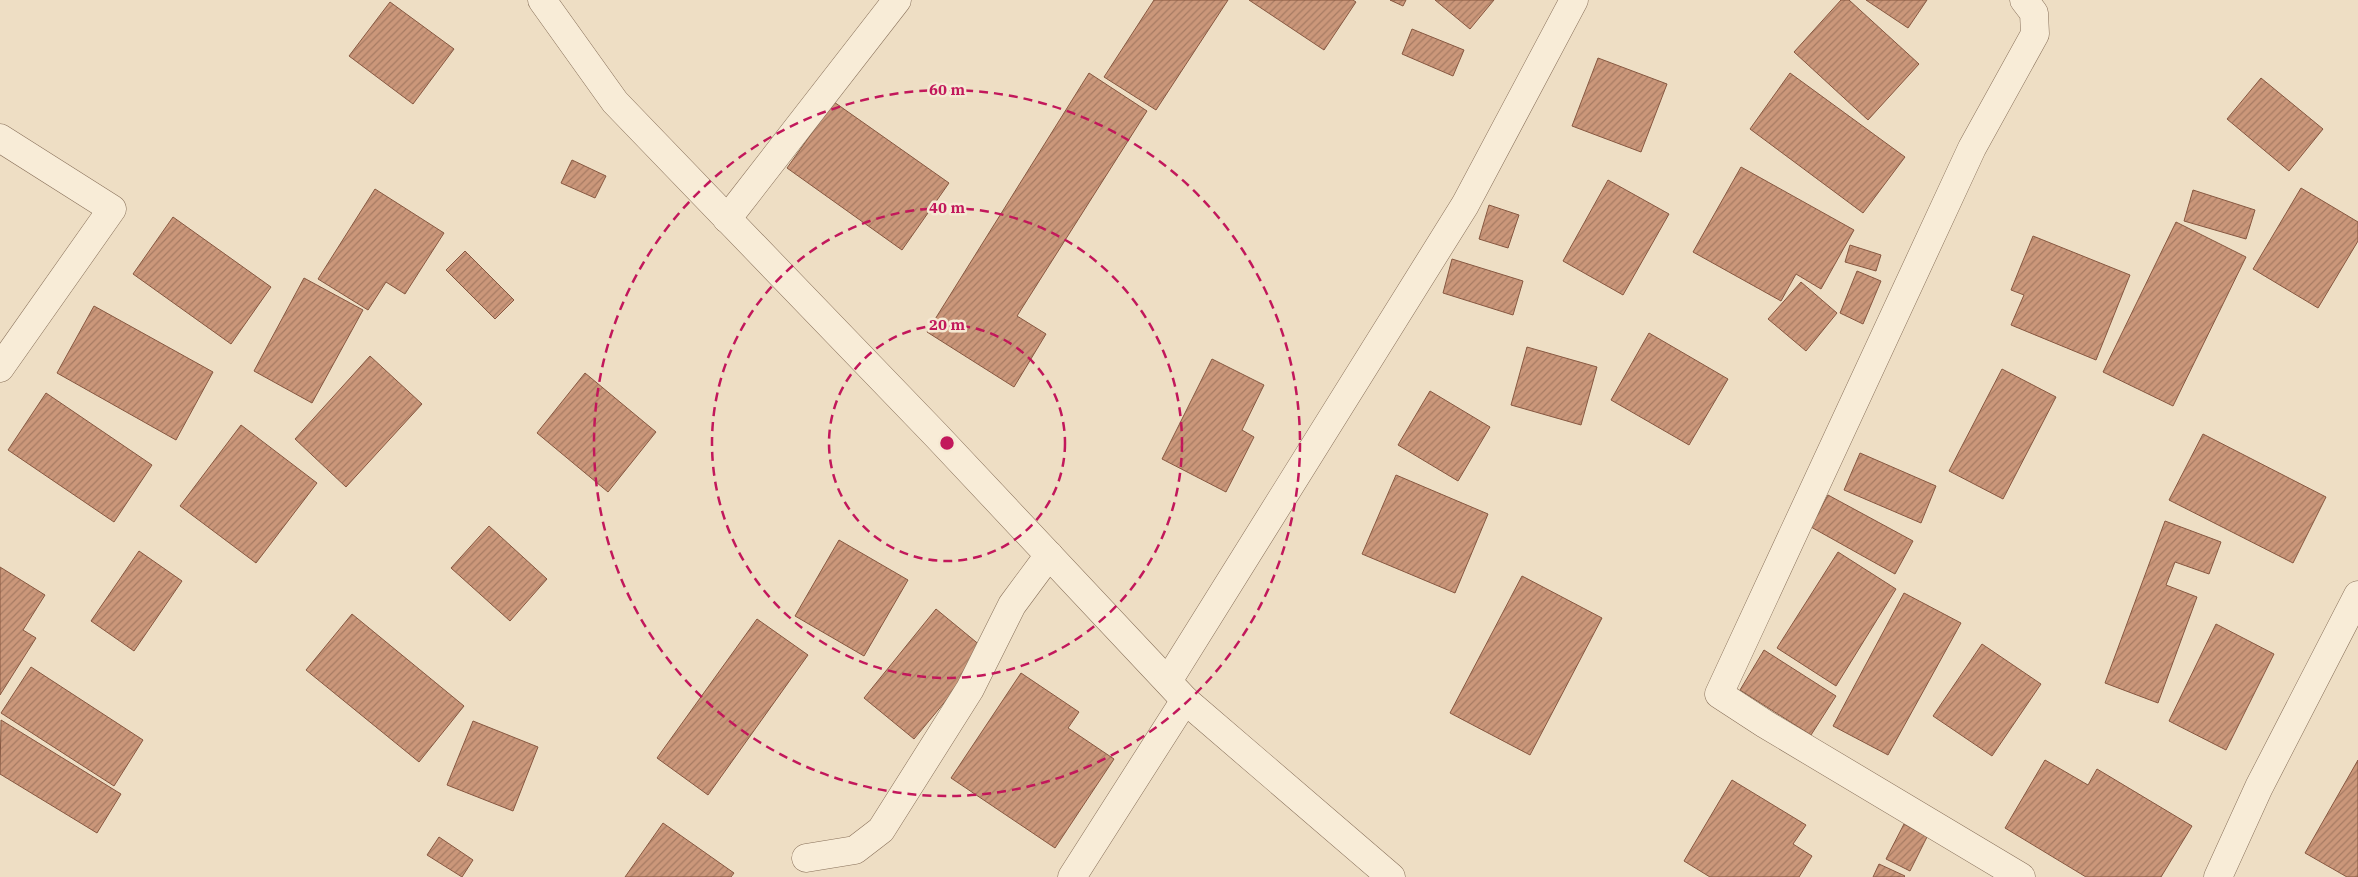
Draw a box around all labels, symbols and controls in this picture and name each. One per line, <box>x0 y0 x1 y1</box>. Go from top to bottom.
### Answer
text: 60 m <box>929 80 965 99</box>
text: 40 m <box>929 198 965 217</box>
text: 20 m <box>929 315 965 334</box>
centre of rings <box>938 434 956 452</box>

